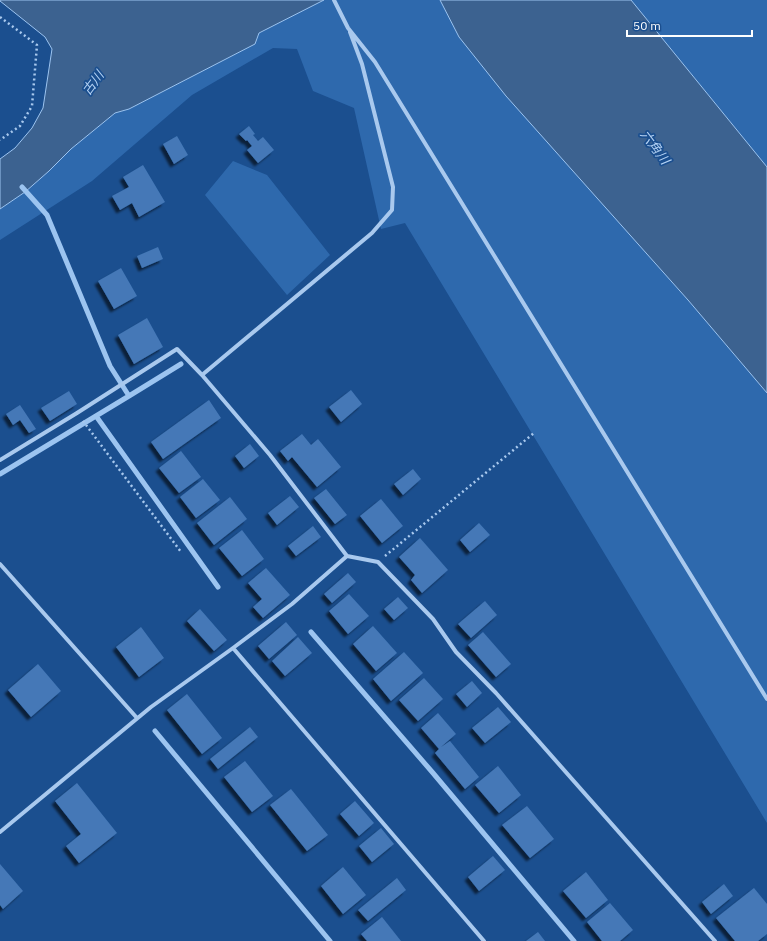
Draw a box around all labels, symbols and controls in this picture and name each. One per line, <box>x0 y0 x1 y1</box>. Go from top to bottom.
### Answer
scale bar <box>627 12 752 38</box>
text: 50 m <box>633 18 661 33</box>
water label: 古川 <box>78 66 109 99</box>
water label: 六角川 <box>636 126 675 169</box>

